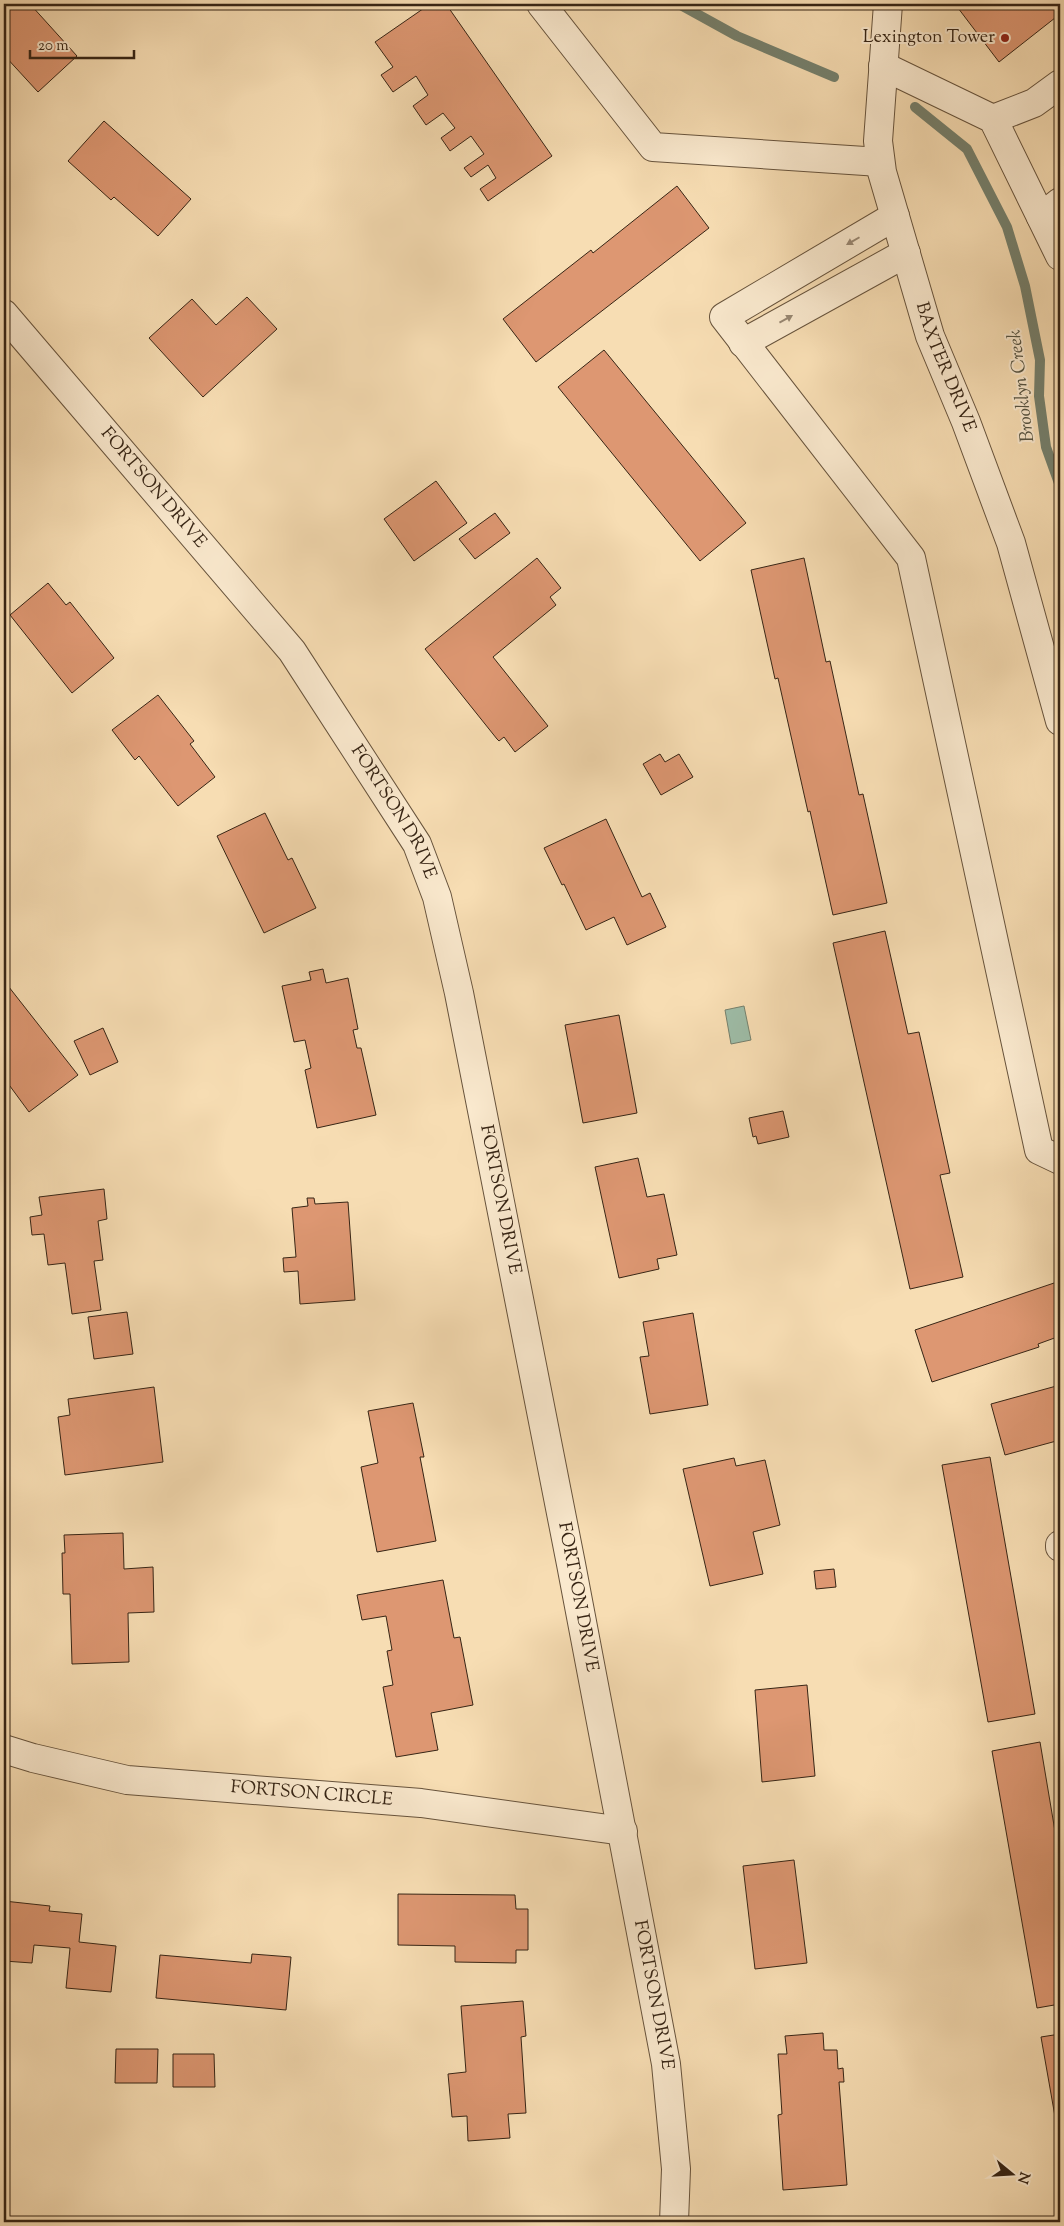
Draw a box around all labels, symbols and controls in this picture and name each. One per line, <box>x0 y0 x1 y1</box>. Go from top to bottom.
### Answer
place label: Lexington Tower <box>863 25 995 51</box>
scale bar <box>30 28 134 60</box>
marker: Lexington Tower <box>999 32 1011 44</box>
text: 20 m <box>38 36 69 57</box>
one-way arrow <box>847 237 860 246</box>
street label: BAXTER DRIVE <box>908 299 982 436</box>
one-way arrow <box>778 315 793 323</box>
water label: Brooklyn Creek <box>1002 328 1042 444</box>
street label: FORTSON DRIVE <box>94 422 212 554</box>
street label: FORTSON DRIVE <box>343 740 442 883</box>
street label: FORTSON DRIVE <box>472 1123 527 1277</box>
street label: FORTSON DRIVE <box>550 1520 604 1674</box>
street label: FORTSON CIRCLE <box>230 1775 394 1814</box>
street label: FORTSON DRIVE <box>626 1918 679 2071</box>
north arrow <box>986 2148 1036 2198</box>
text: N <box>1011 2169 1034 2186</box>

